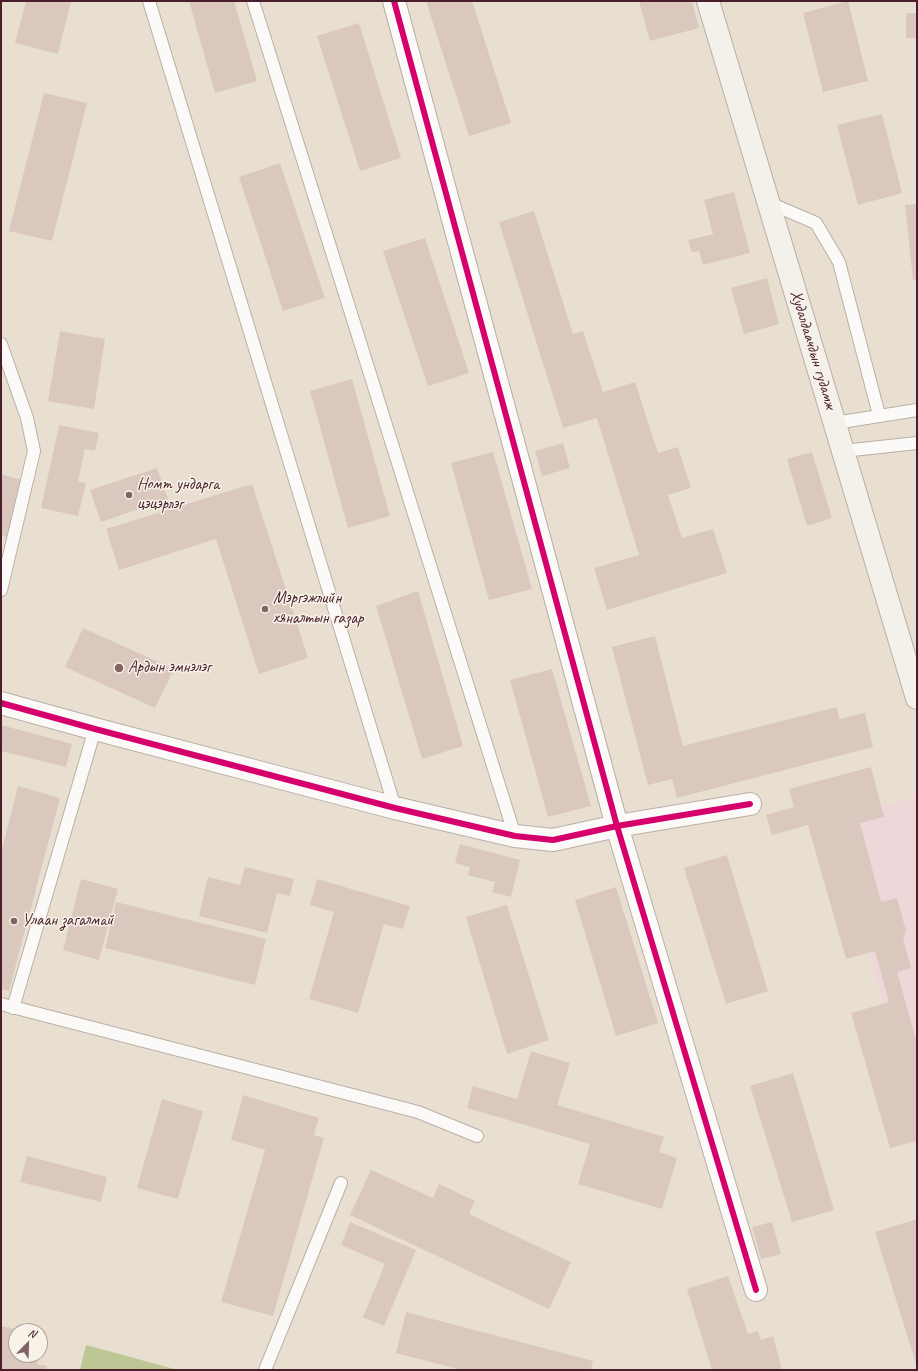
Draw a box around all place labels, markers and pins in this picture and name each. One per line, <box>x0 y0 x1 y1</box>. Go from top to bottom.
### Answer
place label: Номт ундарга цэцэрлэг <box>137 475 219 515</box>
marker: Номт ундарга цэцэрлэг <box>124 490 134 500</box>
place label: Мэргэжлийн хяналтын газар <box>273 589 364 629</box>
marker: Мэргэжлийн хяналтын газар <box>260 604 270 614</box>
place label: Ардын эмнэлэг <box>128 658 211 678</box>
marker: Ардын эмнэлэг <box>113 662 125 674</box>
place label: Улаан загалмай <box>22 911 113 931</box>
marker: Улаан загалмай <box>9 916 19 926</box>

